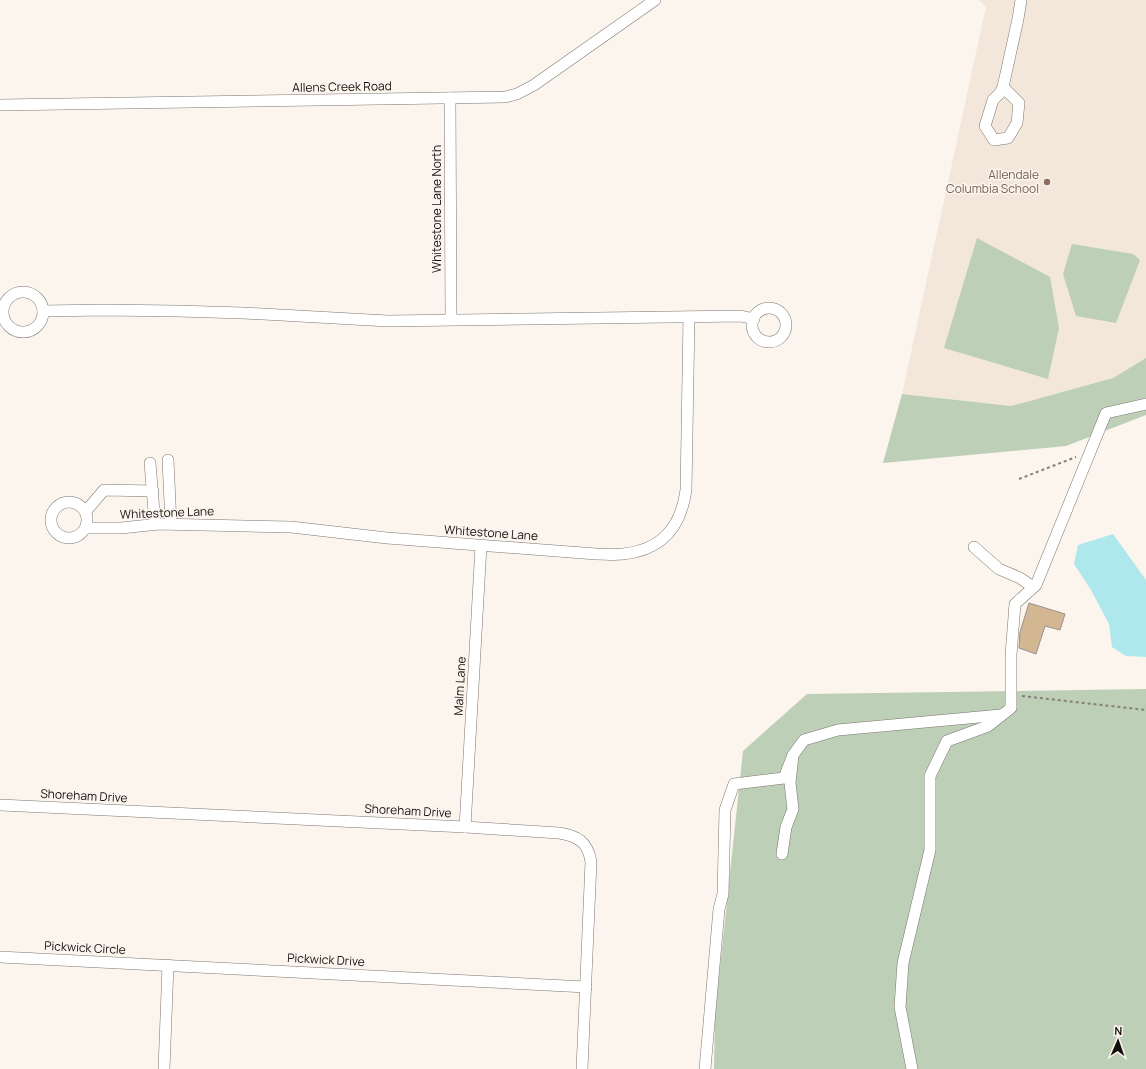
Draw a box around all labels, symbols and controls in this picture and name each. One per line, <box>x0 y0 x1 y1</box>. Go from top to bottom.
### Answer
street label: Allens Creek Road <box>292 77 392 96</box>
street label: Whitestone Lane North <box>428 145 445 273</box>
place label: Allendale Columbia School <box>946 166 1039 197</box>
marker: Allendale Columbia School <box>1042 177 1052 187</box>
street label: Whitestone Lane <box>120 502 214 523</box>
street label: Whitestone Lane <box>444 521 539 544</box>
street label: Malm Lane <box>449 656 470 716</box>
street label: Shoreham Drive <box>40 785 128 806</box>
street label: Shoreham Drive <box>364 800 452 821</box>
street label: Pickwick Circle <box>44 937 126 958</box>
street label: Pickwick Drive <box>287 949 365 970</box>
north arrow <box>1098 1021 1138 1061</box>
text: N <box>1114 1023 1123 1038</box>

